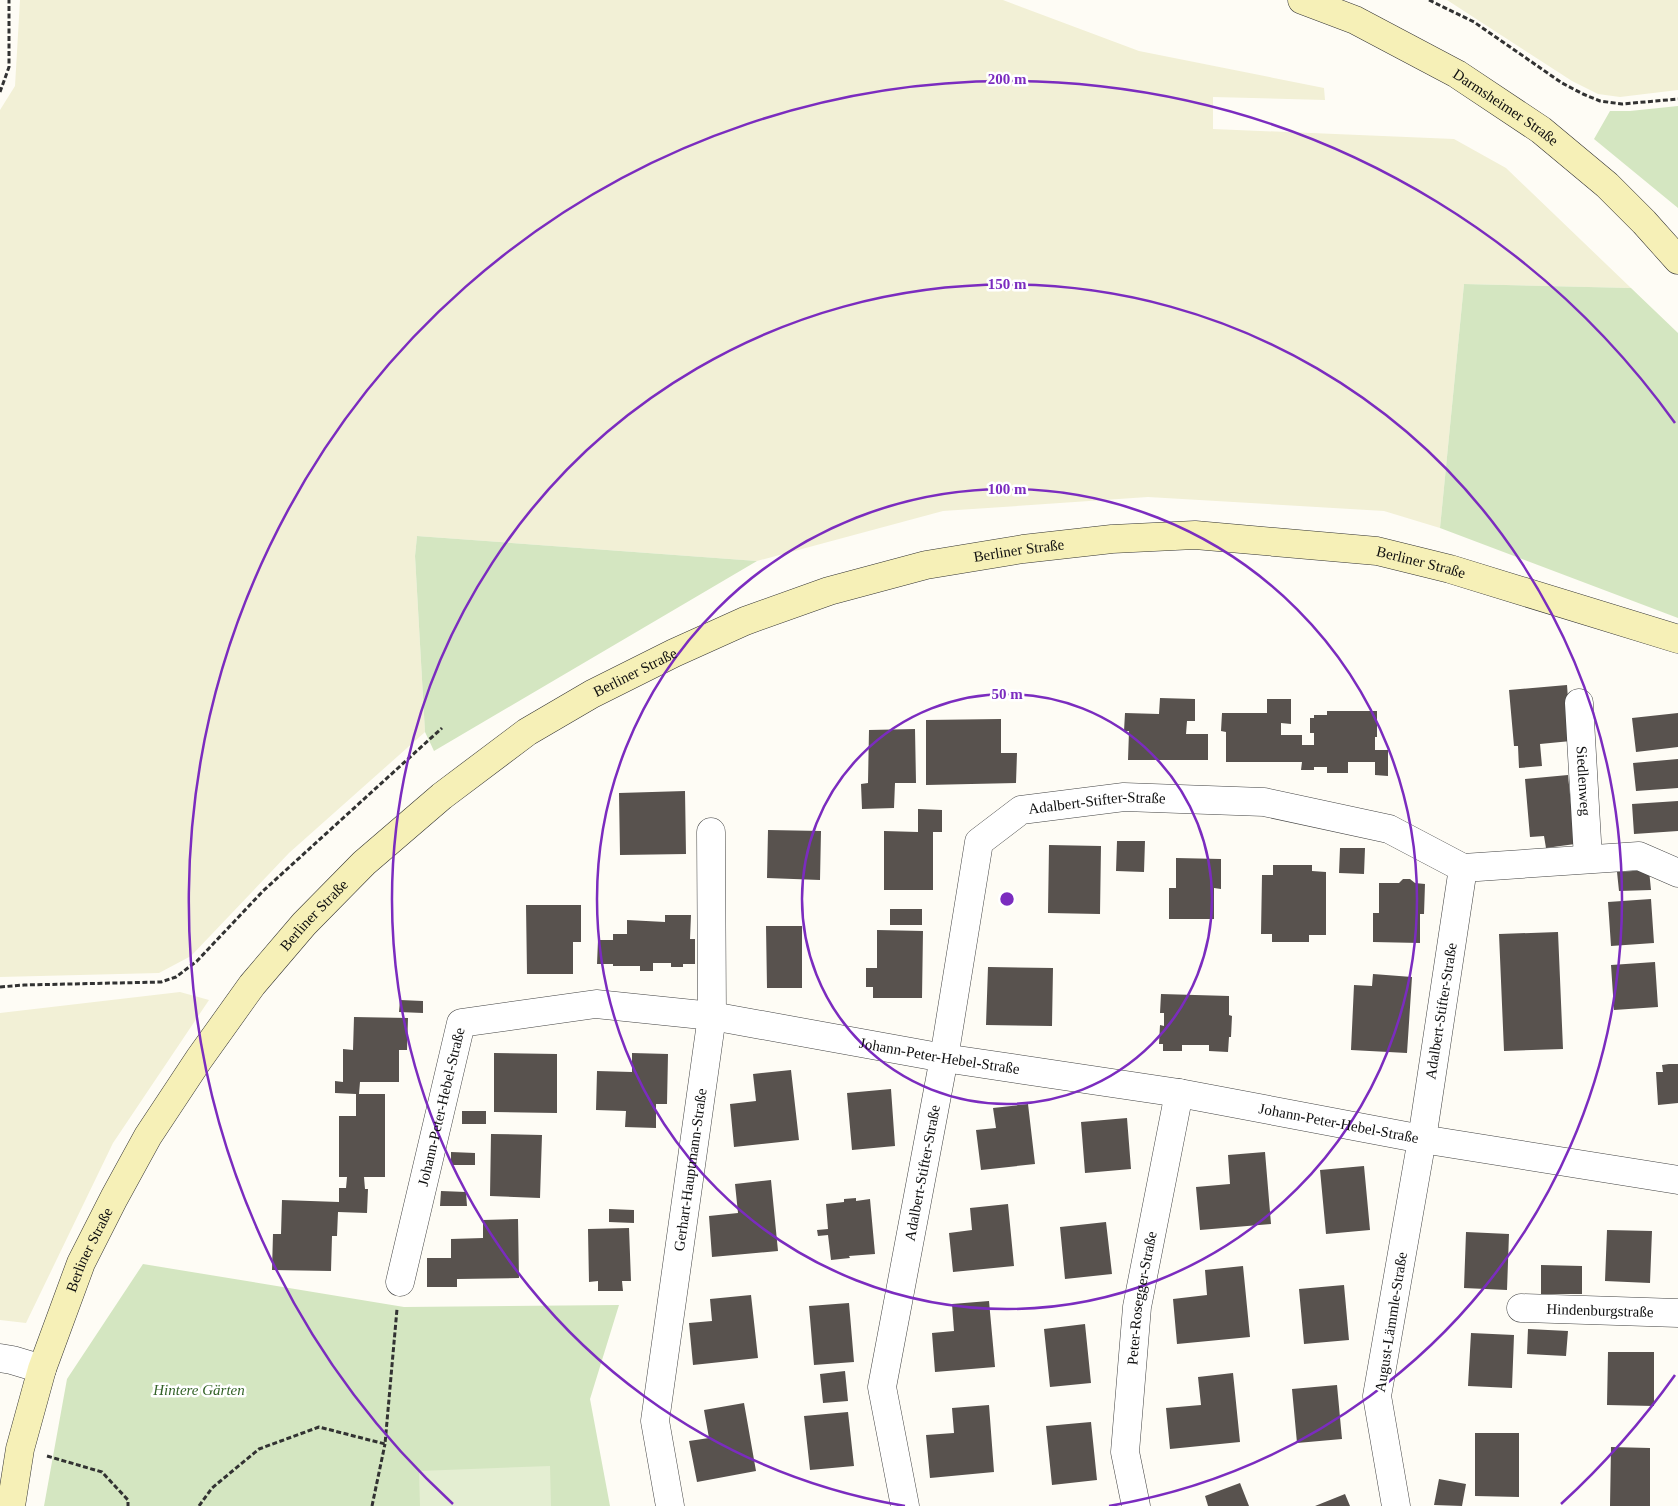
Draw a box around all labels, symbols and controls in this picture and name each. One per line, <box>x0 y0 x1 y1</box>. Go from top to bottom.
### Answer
street label: Darmsheimer Straße <box>1450 66 1562 149</box>
text: 200 m <box>988 71 1027 87</box>
text: 150 m <box>988 276 1027 292</box>
text: 100 m <box>988 481 1027 497</box>
street label: Berliner Straße <box>972 536 1065 565</box>
street label: Berliner Straße <box>1375 543 1468 581</box>
street label: Berliner Straße <box>591 645 680 700</box>
text: 50 m <box>991 686 1023 702</box>
street label: Siedlenweg <box>1574 745 1594 817</box>
street label: Adalbert-Stifter-Straße <box>1027 789 1166 817</box>
street label: Berliner Straße <box>277 876 351 954</box>
centre of rings <box>998 890 1016 908</box>
street label: Adalbert-Stifter-Straße <box>1422 941 1460 1080</box>
street label: Johann-Peter-Hebel-Straße <box>415 1026 468 1188</box>
street label: Johann-Peter-Hebel-Straße <box>858 1035 1021 1077</box>
street label: Gerhart-Hauptmann-Straße <box>671 1087 710 1252</box>
street label: Johann-Peter-Hebel-Straße <box>1258 1100 1420 1146</box>
street label: Adalbert-Stifter-Straße <box>902 1103 943 1242</box>
street label: Berliner Straße <box>63 1205 116 1294</box>
street label: Peter-Rosegger-Straße <box>1124 1230 1160 1366</box>
street label: August-Lämmle-Straße <box>1372 1250 1410 1393</box>
street label: Hindenburgstraße <box>1546 1301 1654 1320</box>
park label: Hintere Gärten <box>152 1382 245 1398</box>

